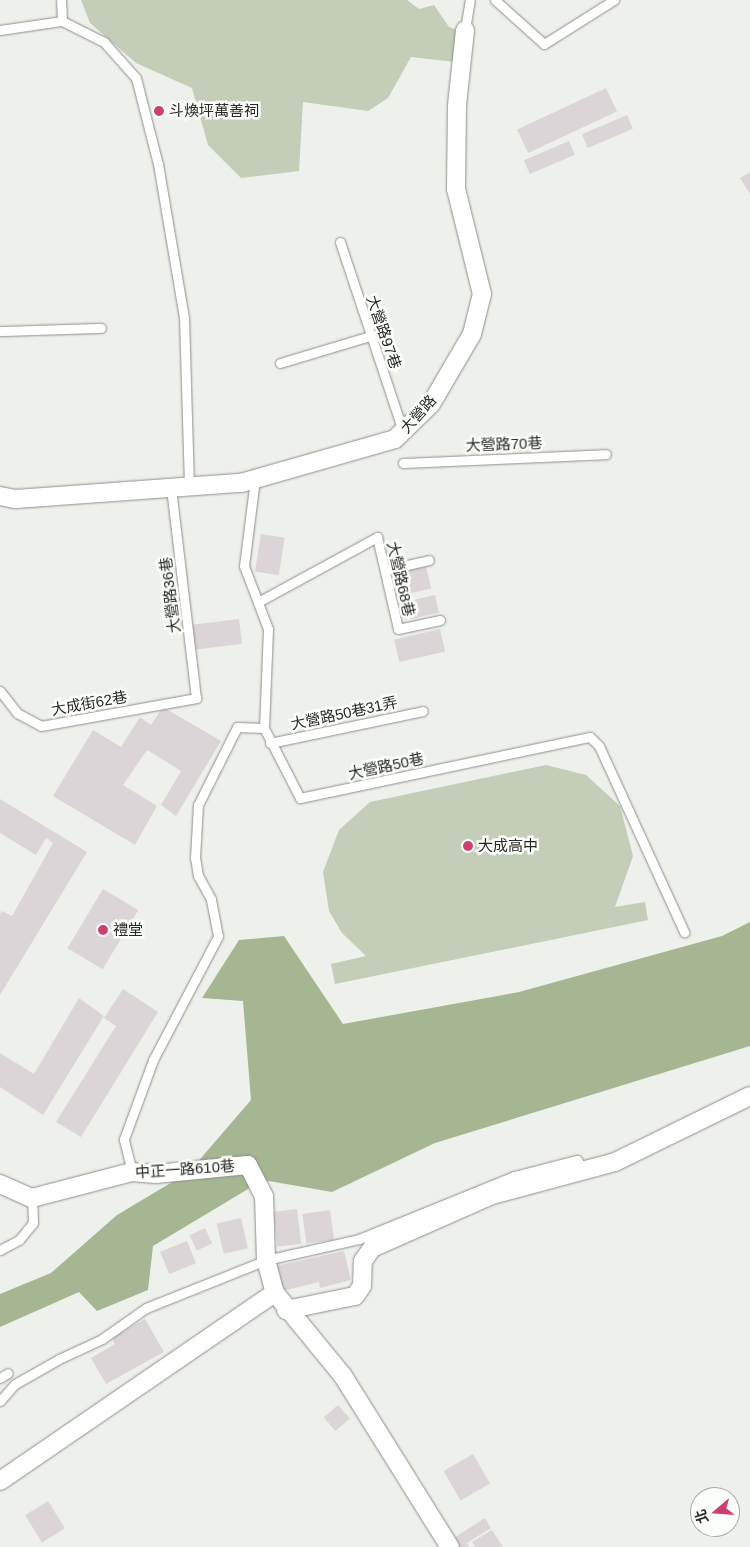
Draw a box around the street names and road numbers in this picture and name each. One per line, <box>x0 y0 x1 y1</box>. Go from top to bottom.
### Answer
street label: 大營路97巷 <box>363 293 405 371</box>
street label: 大營路 <box>396 391 440 437</box>
street label: 大營路70巷 <box>465 434 543 454</box>
street label: 大營路68巷 <box>384 540 418 618</box>
street label: 大營路36巷 <box>156 556 184 634</box>
street label: 大成街62巷 <box>50 687 128 719</box>
street label: 大營路50巷31弄 <box>289 693 399 733</box>
street label: 大營路50巷 <box>347 749 425 783</box>
street label: 中正一路610巷 <box>134 1157 236 1181</box>

